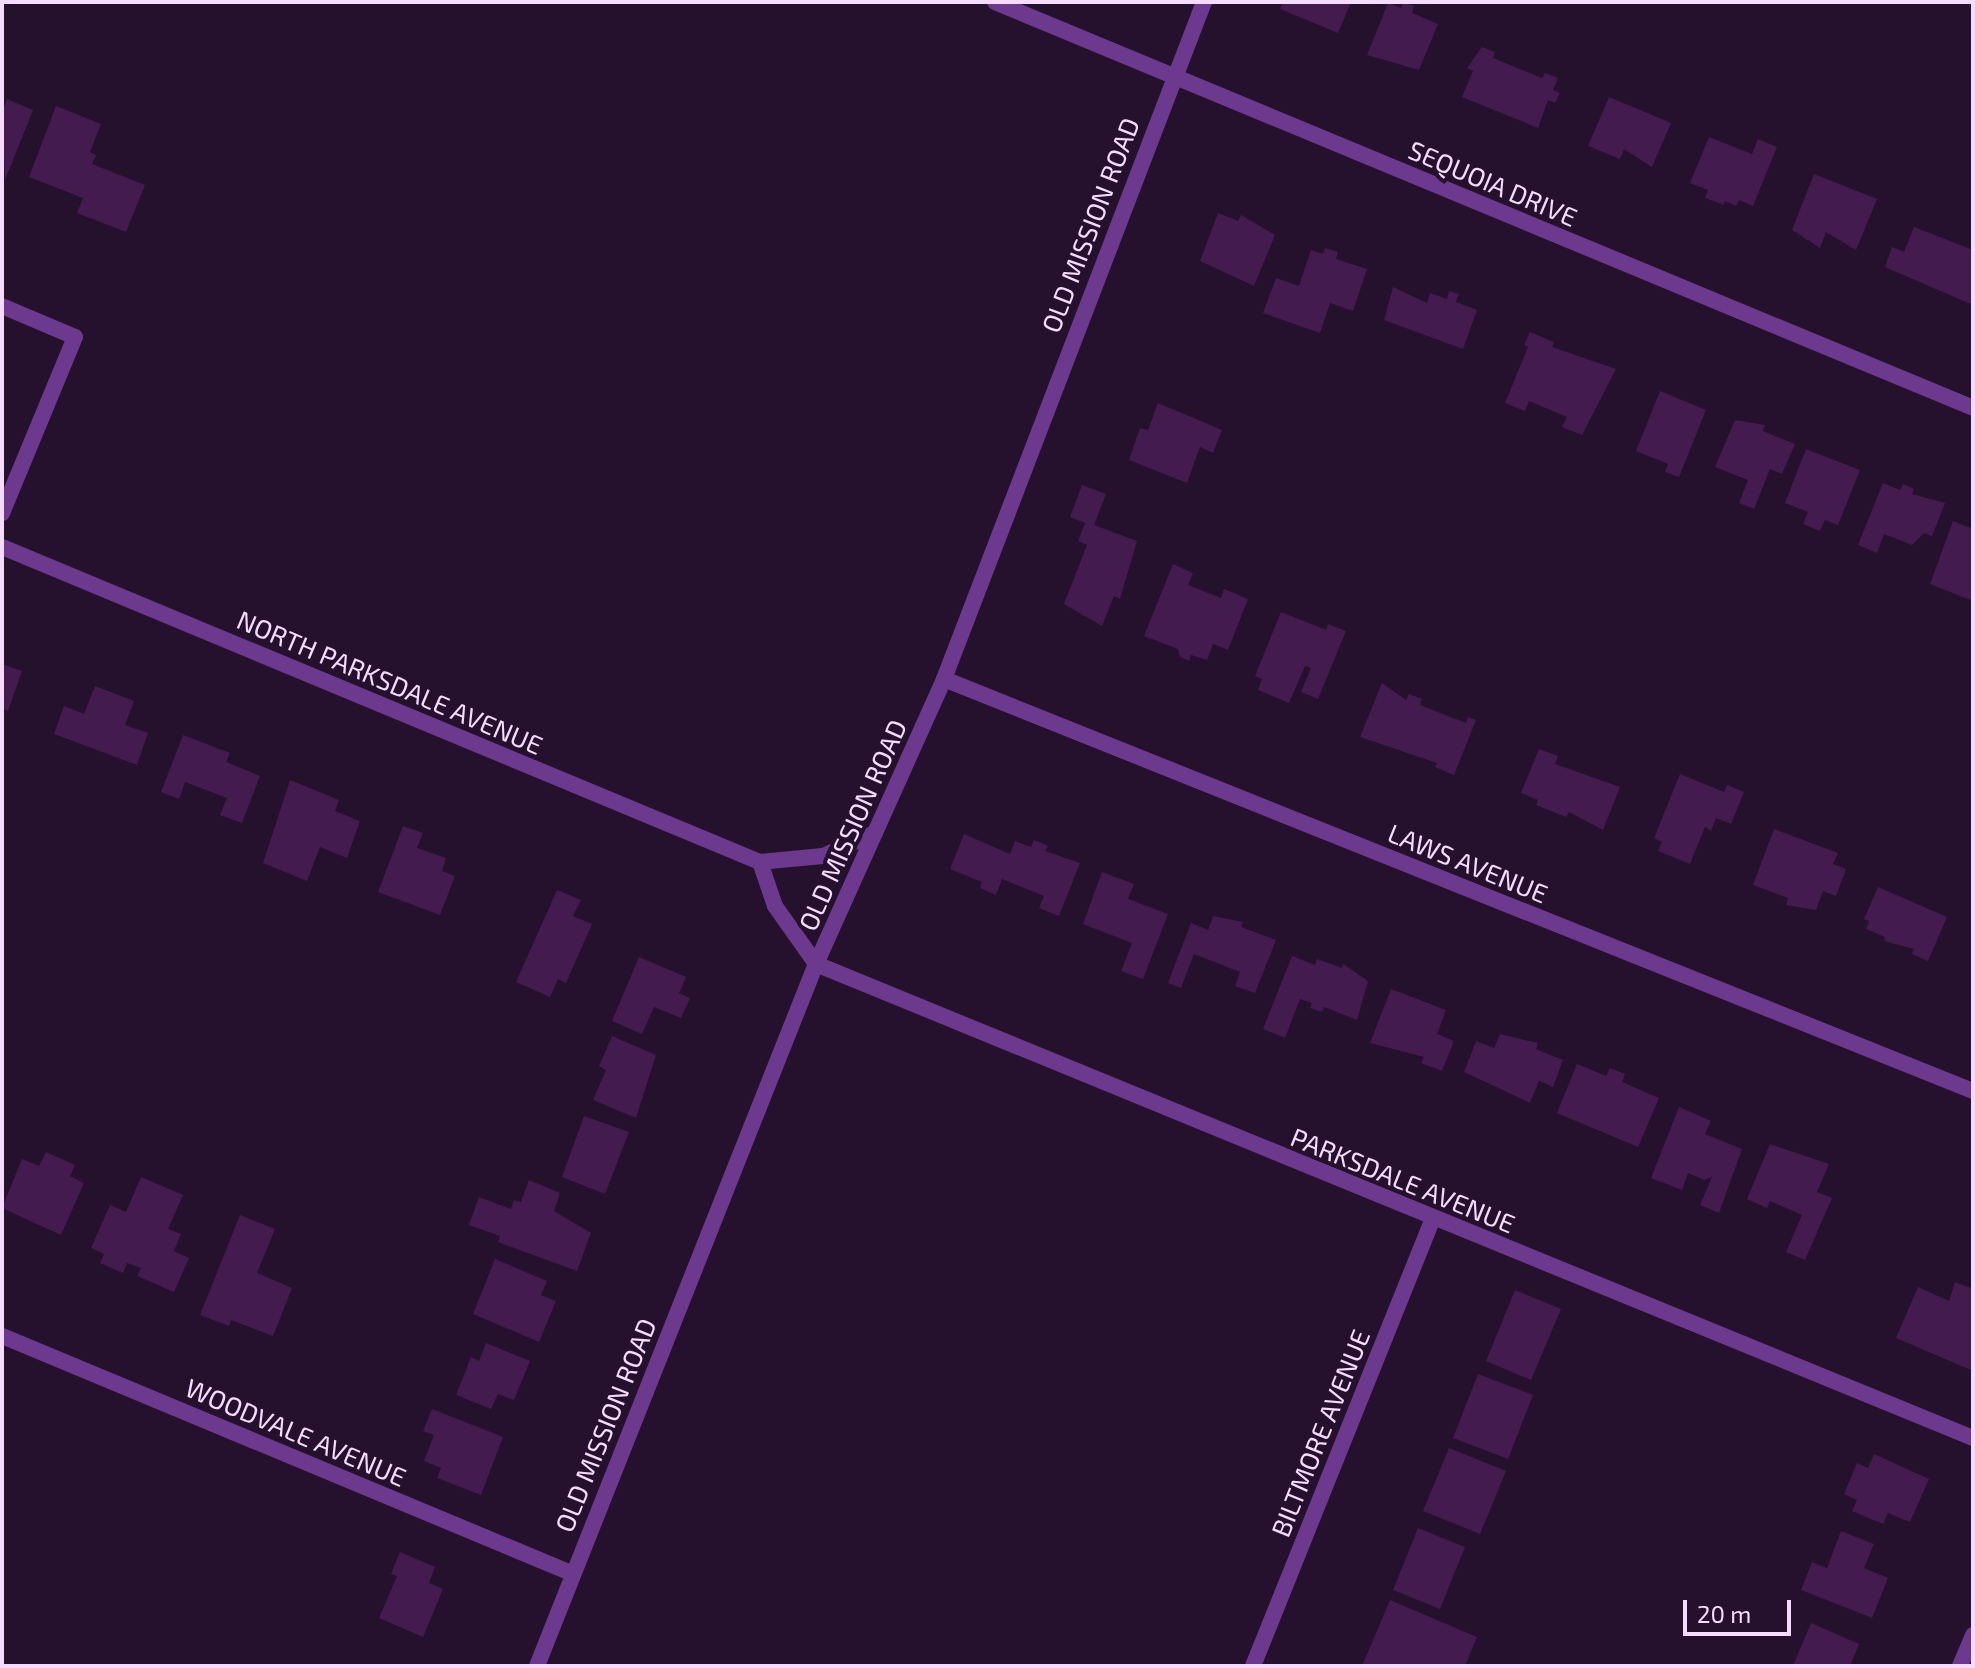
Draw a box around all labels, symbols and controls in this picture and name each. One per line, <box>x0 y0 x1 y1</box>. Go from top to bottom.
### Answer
street label: OLD MISSION ROAD <box>1035 113 1145 337</box>
street label: SEQUOIA DRIVE <box>1404 133 1582 233</box>
street label: NORTH PARKSDALE AVENUE <box>232 603 548 761</box>
street label: OLD MISSION ROAD <box>791 715 913 935</box>
street label: LAWS AVENUE <box>1383 817 1553 909</box>
street label: PARKSDALE AVENUE <box>1286 1121 1520 1239</box>
street label: OLD MISSION ROAD <box>548 1314 662 1536</box>
street label: BILTMORE AVENUE <box>1264 1325 1376 1541</box>
street label: WOODVALE AVENUE <box>181 1371 411 1493</box>
scale bar <box>1687 1584 1795 1634</box>
text: 20 m <box>1697 1599 1751 1628</box>

